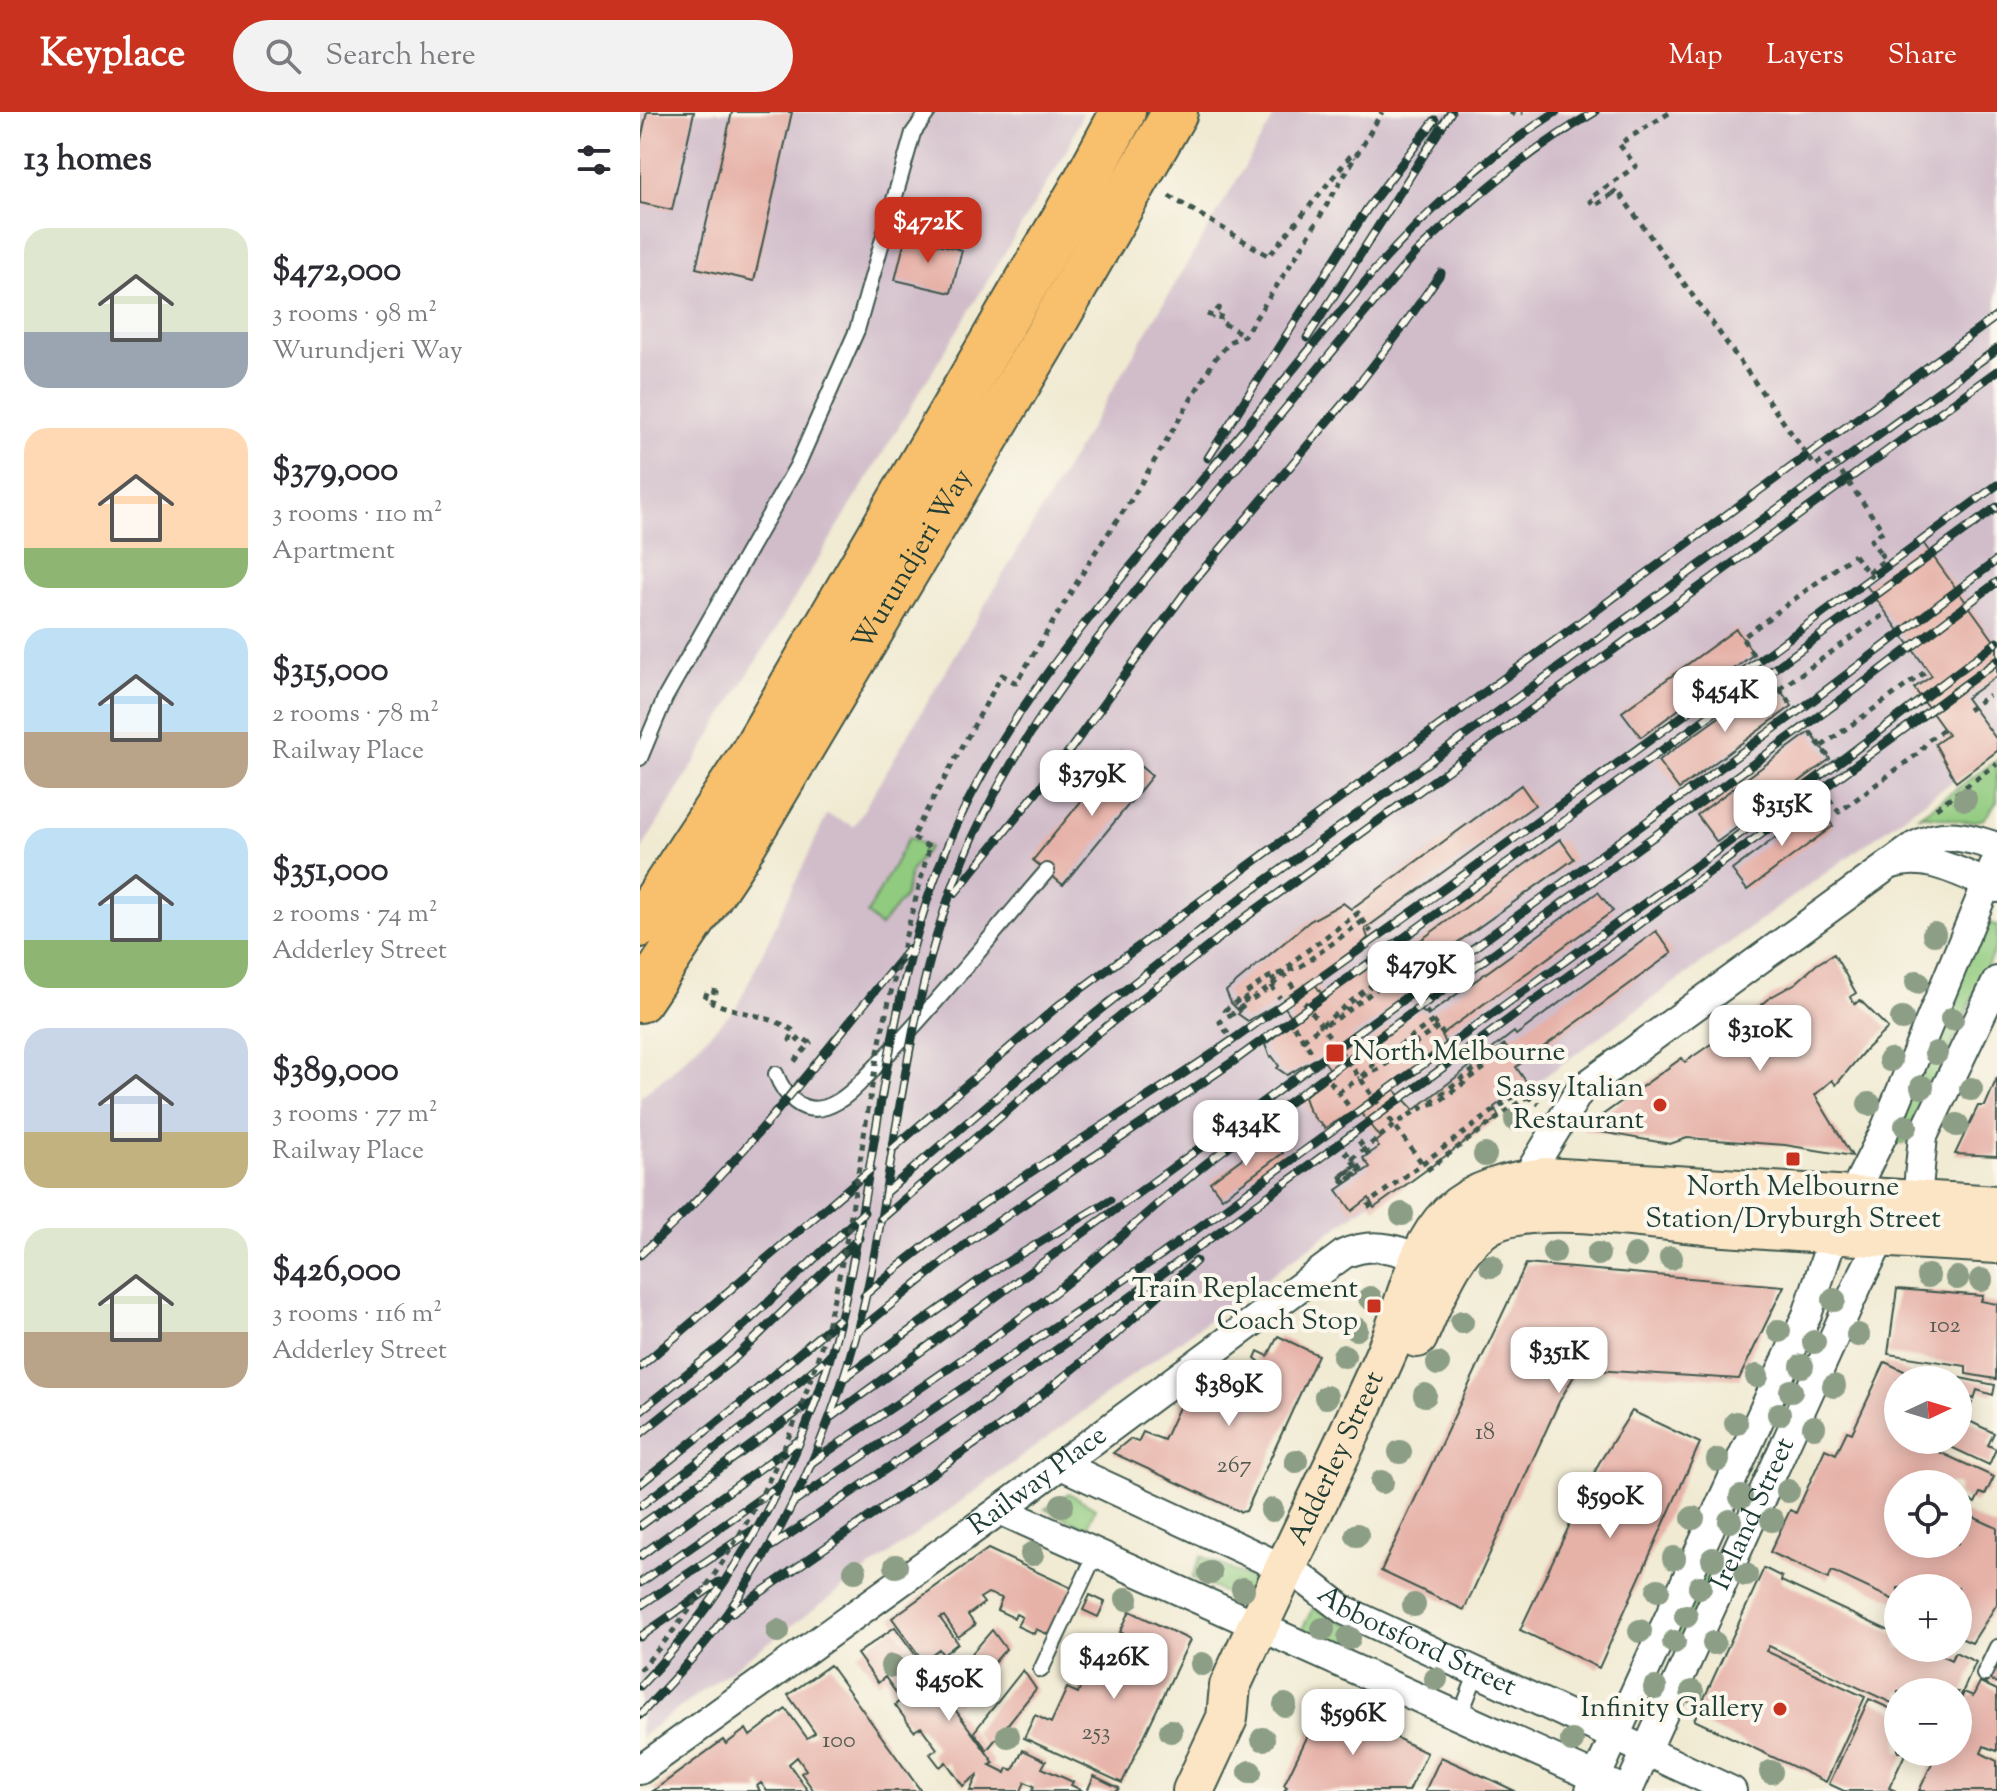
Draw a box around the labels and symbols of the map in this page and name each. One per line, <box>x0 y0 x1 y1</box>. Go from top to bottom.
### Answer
pin: $472K <box>872 197 984 265</box>
street label: Wurundjeri Way <box>843 462 983 659</box>
pin: $454K <box>1669 666 1781 734</box>
pin: $379K <box>1036 750 1148 818</box>
pin: $315K <box>1726 780 1838 848</box>
pin: $479K <box>1365 941 1477 1009</box>
pin: $310K <box>1704 1005 1816 1073</box>
place label: North Melbourne <box>1353 1033 1566 1073</box>
marker: North Melbourne <box>1324 1042 1346 1064</box>
place label: Sassy Italian Restaurant <box>1496 1069 1644 1141</box>
marker: Sassy Italian Restaurant <box>1651 1096 1669 1114</box>
pin: $434K <box>1190 1100 1302 1168</box>
marker: North Melbourne Station/Dryburgh Street <box>1784 1150 1802 1168</box>
place label: North Melbourne Station/Dryburgh Street <box>1645 1168 1941 1240</box>
place label: Train Replacement Coach Stop <box>1132 1270 1358 1342</box>
marker: Train Replacement Coach Stop <box>1365 1297 1383 1315</box>
house number: 102 <box>1929 1309 1961 1343</box>
pin: $351K <box>1503 1327 1615 1395</box>
pin: $389K <box>1173 1360 1285 1428</box>
street label: Adderley Street <box>1279 1365 1395 1552</box>
north arrow <box>1884 1366 1972 1454</box>
street label: Railway Place <box>961 1416 1116 1546</box>
house number: 18 <box>1475 1416 1495 1450</box>
street label: Ireland Street <box>1702 1431 1806 1597</box>
house number: 267 <box>1216 1449 1252 1483</box>
pin: $590K <box>1554 1472 1666 1540</box>
street label: Abbotsford Street <box>1308 1576 1523 1708</box>
pin: $426K <box>1058 1633 1170 1701</box>
pin: $450K <box>893 1655 1005 1723</box>
pin: $596K <box>1297 1689 1409 1757</box>
place label: Infinity Gallery <box>1581 1689 1764 1729</box>
marker: Infinity Gallery <box>1771 1700 1789 1718</box>
house number: 253 <box>1081 1716 1111 1750</box>
house number: 100 <box>822 1724 856 1758</box>

